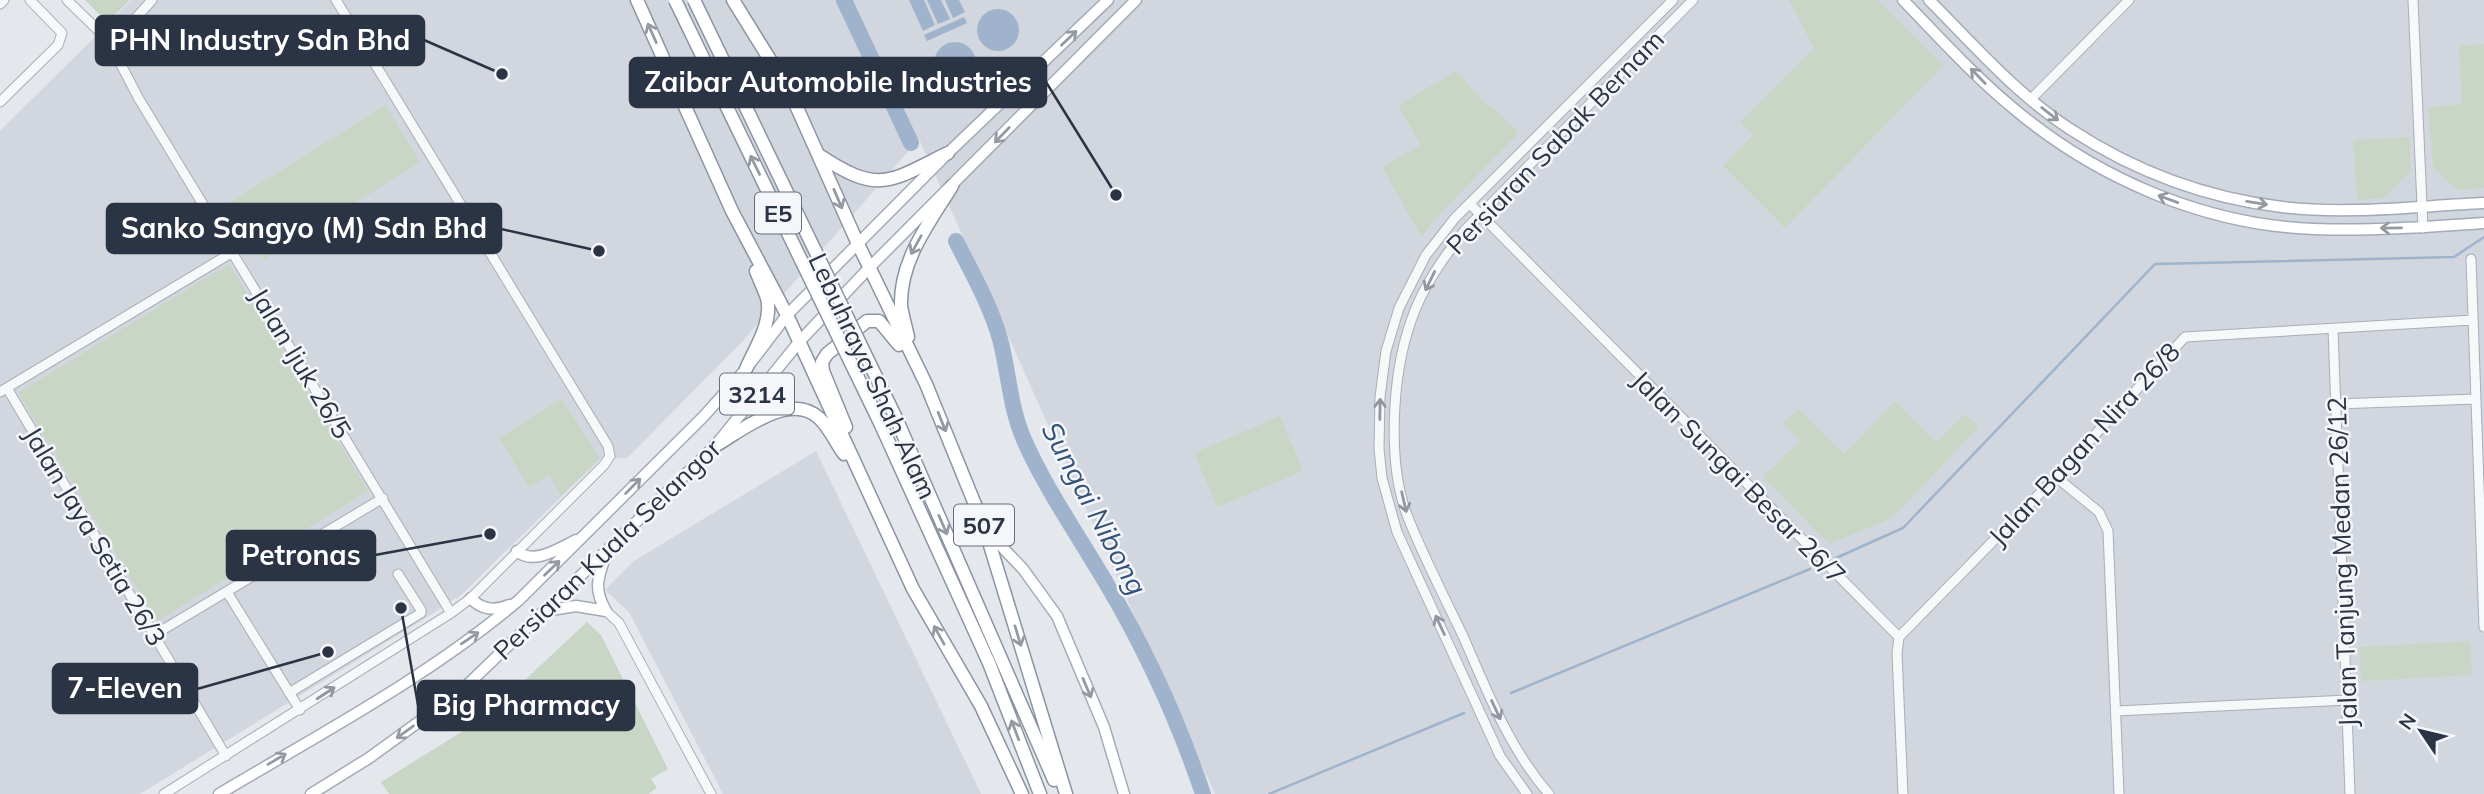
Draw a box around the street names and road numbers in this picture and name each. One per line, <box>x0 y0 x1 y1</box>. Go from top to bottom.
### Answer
street label: Persiaran Sabak Bernam <box>1439 23 1671 261</box>
road number: E5 <box>755 192 801 233</box>
street label: Lebuhraya Shah Alam <box>802 248 944 504</box>
street label: Jalan Ijuk 26/5 <box>243 282 359 444</box>
street label: Jalan Bagan Nira 26/8 <box>1981 335 2187 553</box>
street label: Jalan Sungai Besar 26/7 <box>1625 363 1853 591</box>
road number: 3214 <box>720 374 794 414</box>
street label: Jalan Tanjung Medan 26/12 <box>2320 396 2364 728</box>
street label: Jalan Jaya Setia 26/3 <box>16 420 174 652</box>
street label: Persiaran Kuala Selangor <box>486 431 728 667</box>
road number: 507 <box>954 504 1014 546</box>

